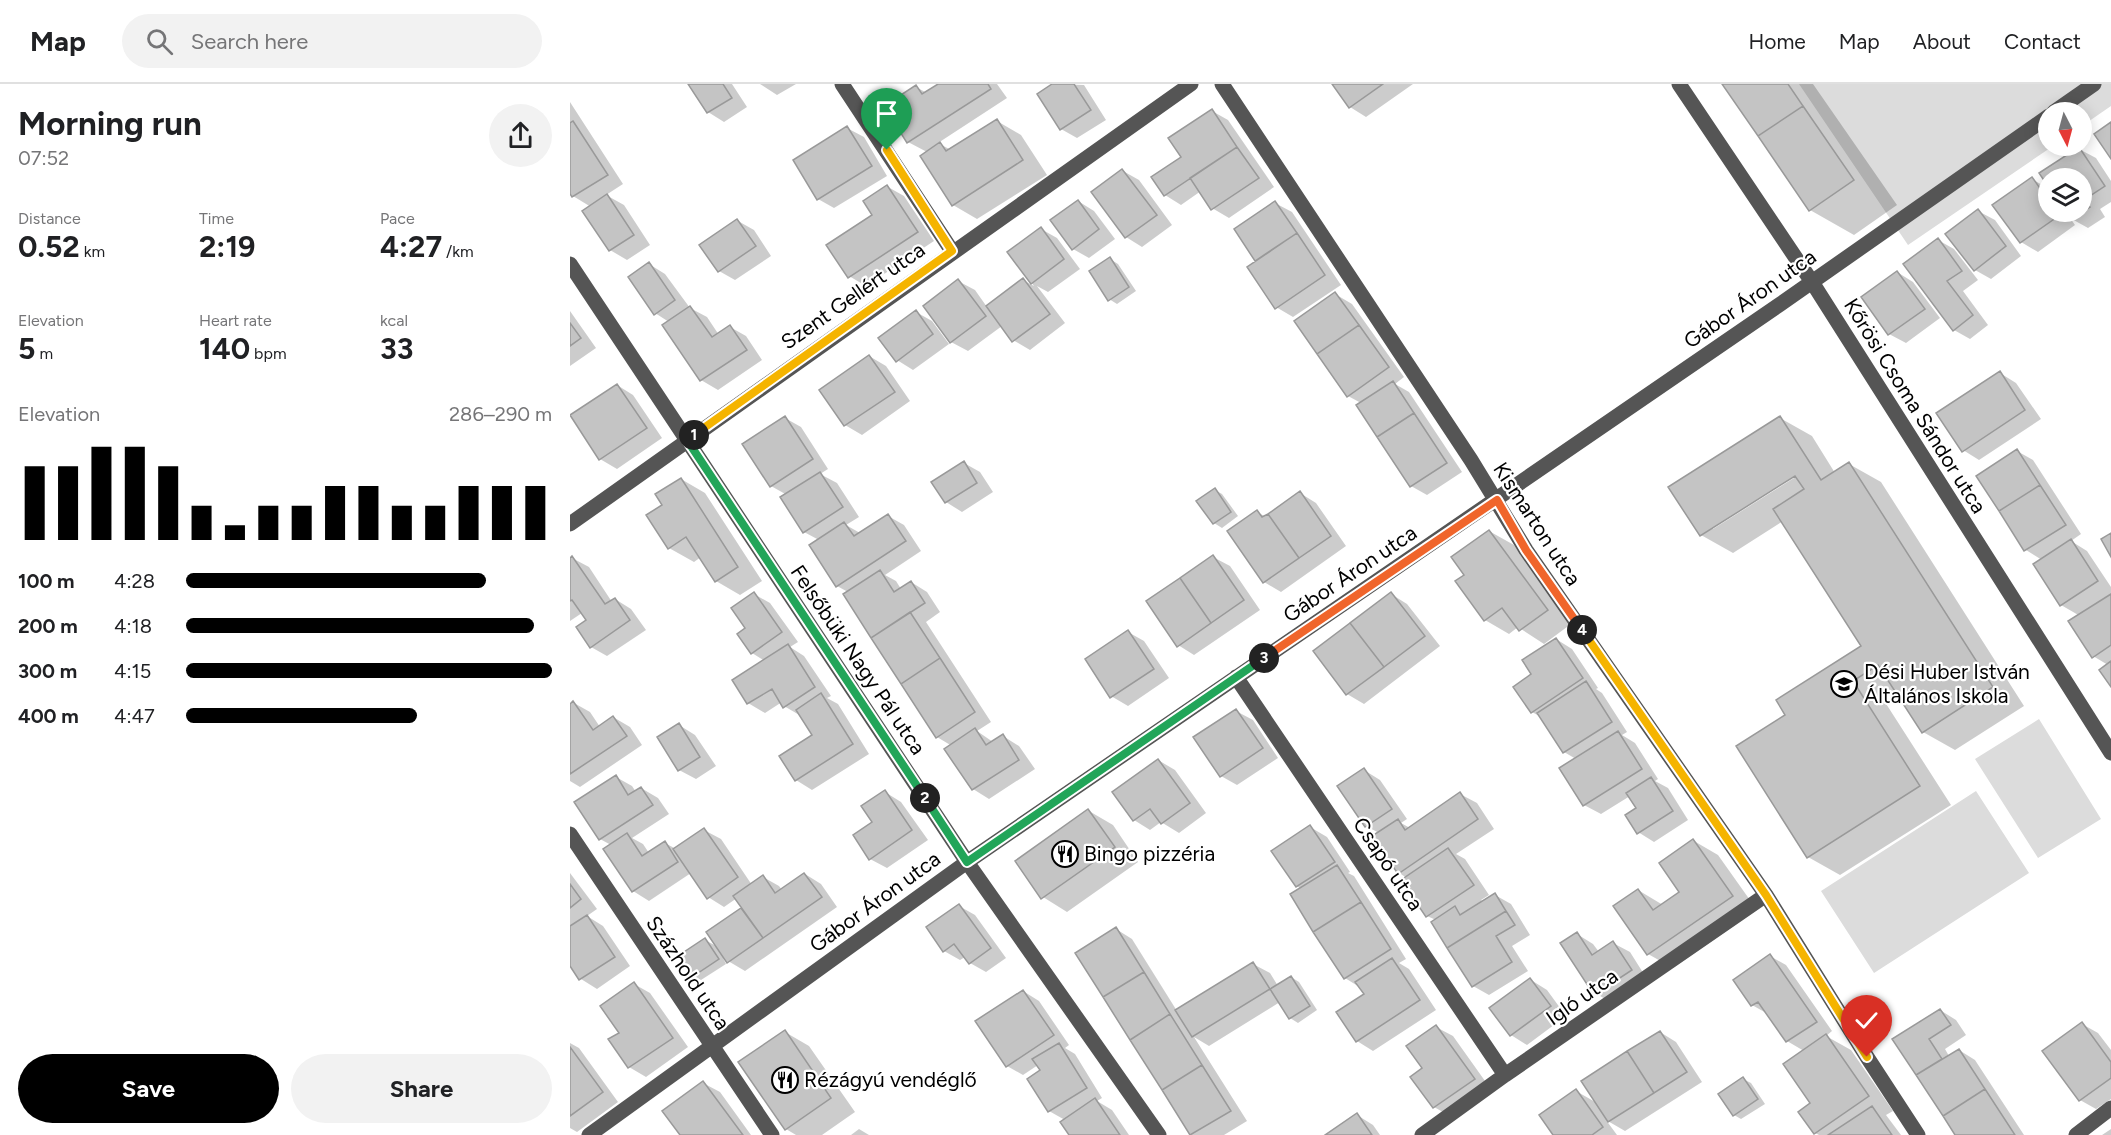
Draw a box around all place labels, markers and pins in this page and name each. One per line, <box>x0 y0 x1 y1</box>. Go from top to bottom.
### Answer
pin <box>861 88 912 150</box>
pin: 1 <box>679 420 709 450</box>
pin: 4 <box>1567 615 1597 645</box>
pin: 3 <box>1249 643 1279 673</box>
place label: Dési Huber István Általános Iskola <box>1864 659 2030 708</box>
school or university icon: Dési Huber István Általános Iskola <box>1829 669 1859 699</box>
pin: 2 <box>910 783 940 813</box>
restaurant icon: Bingo pizzéria <box>1050 839 1080 869</box>
place label: Bingo pizzéria <box>1084 841 1215 866</box>
pin <box>1841 995 1892 1057</box>
restaurant icon: Rézágyú vendéglő <box>770 1065 800 1095</box>
place label: Rézágyú vendéglő <box>804 1067 977 1092</box>

